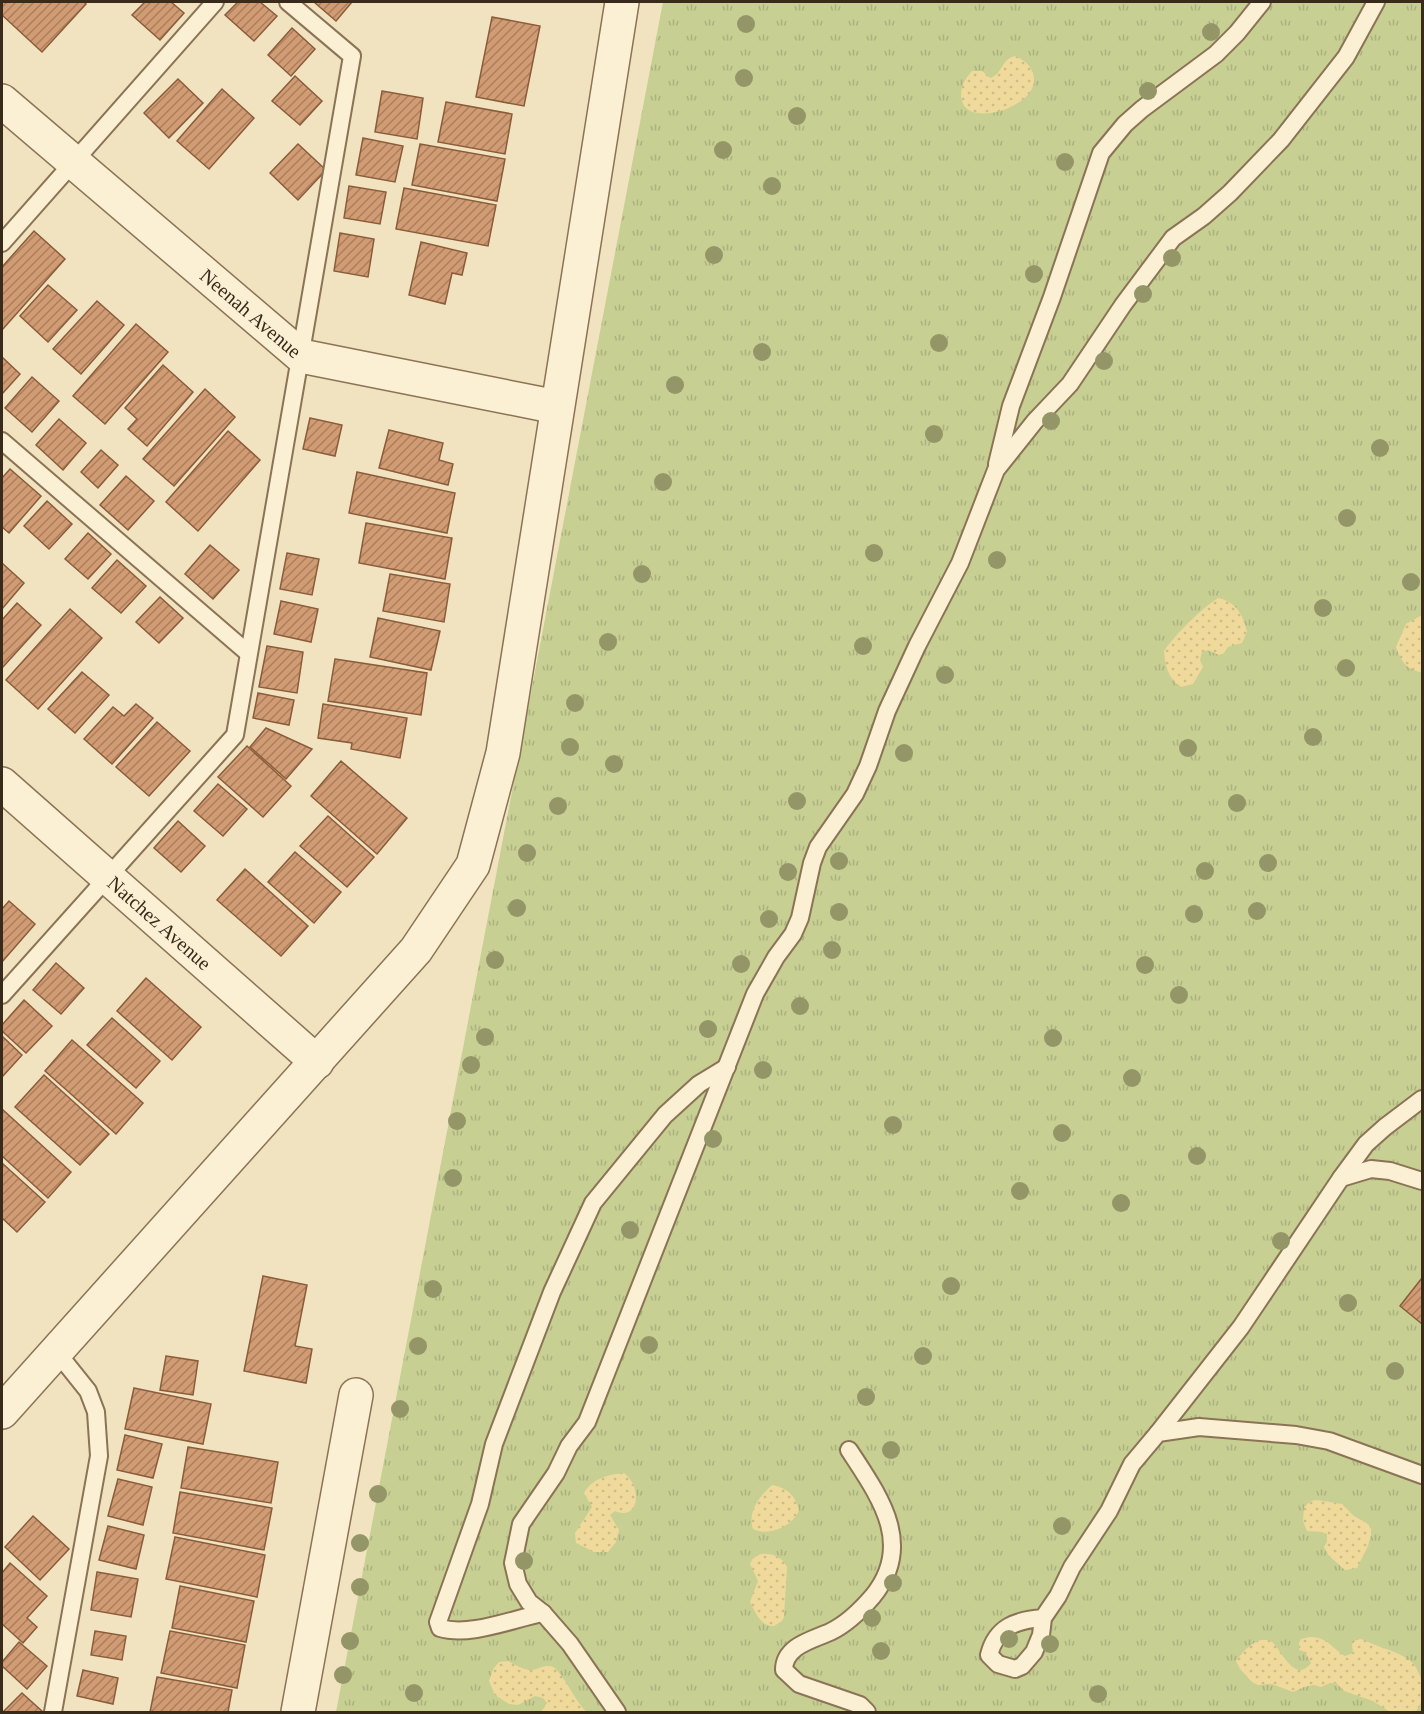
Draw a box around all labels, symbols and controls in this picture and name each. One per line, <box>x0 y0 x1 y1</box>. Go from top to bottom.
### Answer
street label: Neenah Avenue <box>196 264 306 362</box>
street label: Natchez Avenue <box>103 872 216 974</box>

